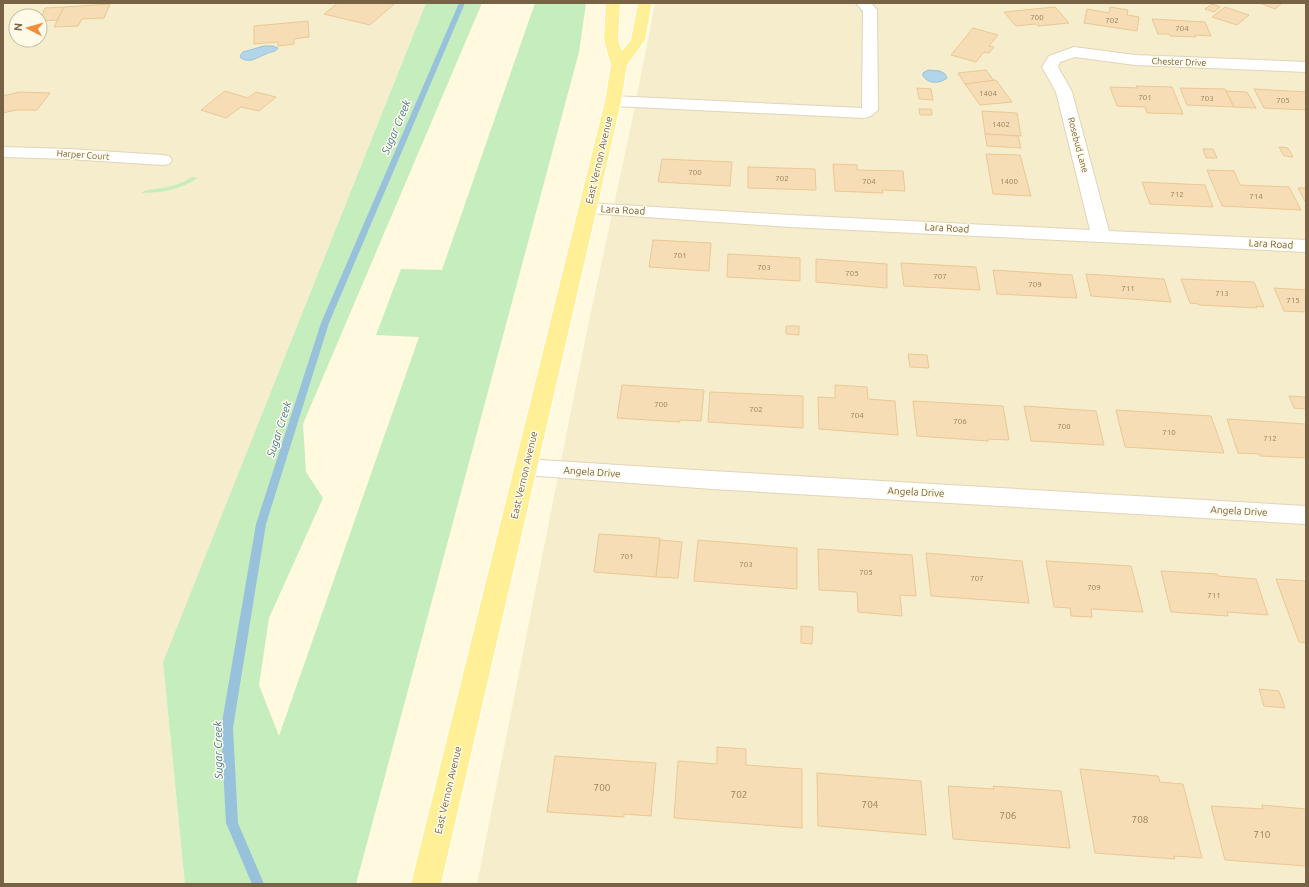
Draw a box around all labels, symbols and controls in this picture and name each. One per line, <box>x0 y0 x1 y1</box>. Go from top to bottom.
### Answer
north arrow <box>8 8 48 48</box>
house number: 700 <box>1030 13 1044 22</box>
house number: 702 <box>1105 16 1119 25</box>
text: N <box>12 22 24 32</box>
house number: 704 <box>1175 24 1189 33</box>
street label: Chester Drive <box>1151 56 1207 68</box>
house number: 1404 <box>979 89 998 98</box>
house number: 701 <box>1138 93 1152 102</box>
house number: 703 <box>1200 94 1214 103</box>
house number: 705 <box>1276 96 1290 105</box>
water label: Sugar Creek <box>379 98 413 157</box>
street label: East Vernon Avenue <box>584 115 614 205</box>
street label: Rosebud Lane <box>1066 116 1090 174</box>
house number: 1402 <box>992 120 1010 129</box>
street label: Harper Court <box>56 148 110 162</box>
house number: 700 <box>688 168 702 177</box>
house number: 702 <box>775 174 789 183</box>
house number: 704 <box>862 177 876 186</box>
house number: 1400 <box>1000 177 1019 186</box>
house number: 712 <box>1170 190 1184 199</box>
house number: 714 <box>1249 192 1263 201</box>
street label: Lara Road <box>600 203 646 217</box>
street label: Lara Road <box>924 221 970 235</box>
street label: Lara Road <box>1248 237 1294 251</box>
house number: 701 <box>673 251 687 260</box>
house number: 703 <box>757 263 771 272</box>
house number: 705 <box>845 269 859 278</box>
house number: 707 <box>933 272 947 281</box>
house number: 709 <box>1028 280 1042 289</box>
house number: 711 <box>1121 284 1135 293</box>
house number: 713 <box>1215 289 1229 298</box>
house number: 715 <box>1286 296 1300 305</box>
water label: Sugar Creek <box>264 399 294 459</box>
house number: 700 <box>654 400 668 409</box>
house number: 702 <box>749 405 763 414</box>
house number: 704 <box>850 411 864 420</box>
house number: 706 <box>953 417 967 426</box>
house number: 708 <box>1057 422 1071 431</box>
house number: 710 <box>1162 428 1176 437</box>
street label: East Vernon Avenue <box>509 430 539 520</box>
house number: 712 <box>1263 434 1277 443</box>
street label: Angela Drive <box>563 465 621 479</box>
street label: Angela Drive <box>887 485 945 499</box>
street label: Angela Drive <box>1210 504 1268 518</box>
house number: 701 <box>620 552 634 561</box>
house number: 703 <box>739 560 753 569</box>
house number: 705 <box>859 568 873 577</box>
house number: 707 <box>970 574 984 583</box>
house number: 709 <box>1087 583 1101 592</box>
house number: 711 <box>1207 591 1221 600</box>
water label: Sugar Creek <box>211 721 225 780</box>
street label: East Vernon Avenue <box>433 745 463 835</box>
house number: 700 <box>594 782 611 793</box>
house number: 702 <box>731 789 747 800</box>
house number: 704 <box>862 799 879 810</box>
house number: 706 <box>1000 810 1017 821</box>
house number: 708 <box>1132 814 1149 825</box>
house number: 710 <box>1254 829 1271 840</box>

